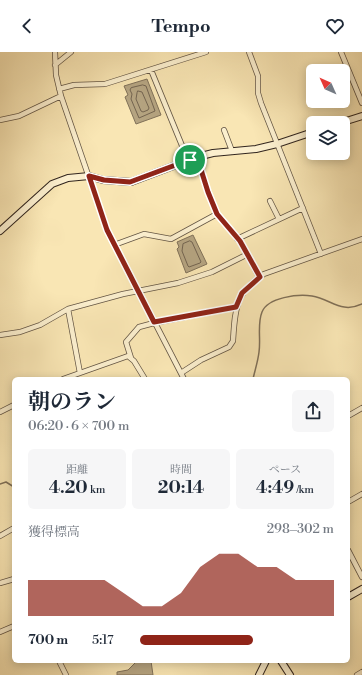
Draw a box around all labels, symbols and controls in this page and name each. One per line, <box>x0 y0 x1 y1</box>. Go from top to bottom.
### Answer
icon: back <box>16 15 38 37</box>
text: Tempo <box>151 15 211 38</box>
icon: heart <box>324 15 346 37</box>
north arrow <box>306 64 350 108</box>
map controls <box>306 64 350 160</box>
button: layers <box>306 116 350 160</box>
pin <box>173 143 207 177</box>
icon: arrive <box>179 149 201 171</box>
text: 朝のラン <box>28 389 116 416</box>
button: share <box>292 390 334 432</box>
text: 06:20 · 6 × 700 m <box>28 418 129 434</box>
text: 距離 <box>66 463 88 477</box>
text: 時間 <box>170 463 192 477</box>
text: ペース <box>269 463 301 477</box>
text: 4.20 <box>49 477 88 499</box>
text: 20:14 <box>158 477 204 499</box>
text: 4:49 <box>256 477 294 499</box>
text: km <box>88 483 105 497</box>
text: /km <box>294 483 314 497</box>
text: 298–302 m <box>267 521 334 537</box>
text: 獲得標高 <box>28 524 80 540</box>
text: 700 m <box>28 632 68 648</box>
text: 5:17 <box>92 632 114 648</box>

